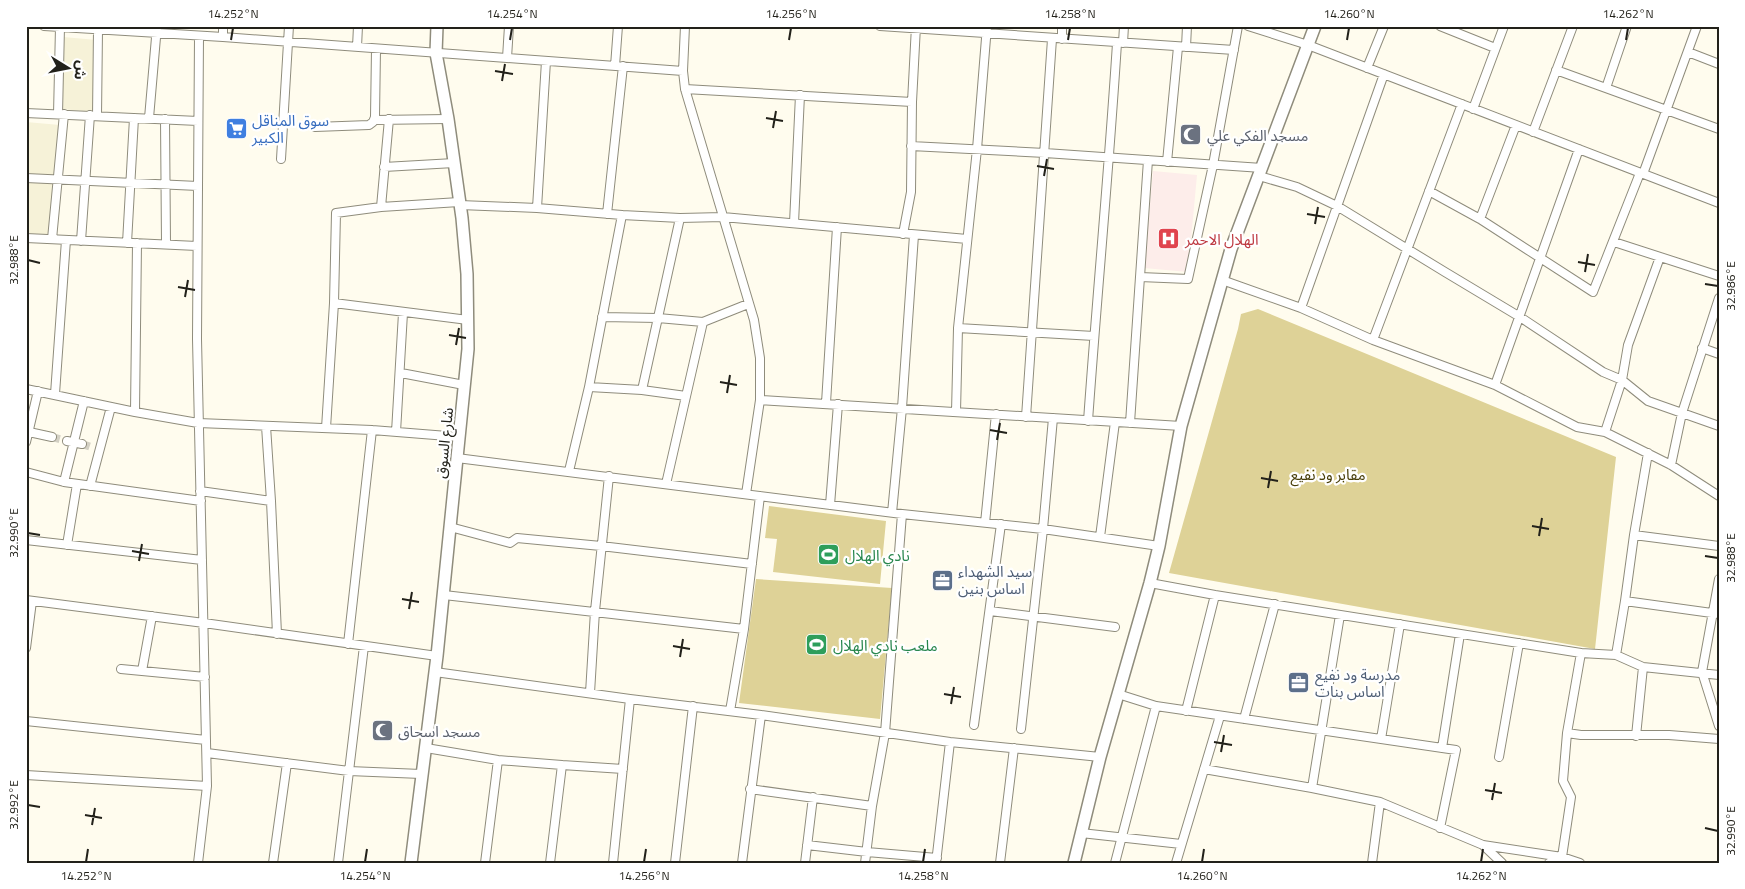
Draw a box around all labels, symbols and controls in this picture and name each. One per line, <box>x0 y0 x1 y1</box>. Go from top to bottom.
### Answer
text: 14.252°N <box>207 4 259 23</box>
text: 14.254°N <box>486 4 538 23</box>
text: 14.256°N <box>765 4 817 23</box>
text: 14.258°N <box>1044 4 1096 23</box>
text: 14.260°N <box>1323 4 1375 23</box>
text: 14.262°N <box>1602 4 1654 23</box>
north arrow <box>42 42 92 92</box>
text: ش <box>69 59 93 82</box>
place label: سوق المناقل الكبير <box>251 109 329 149</box>
supermarket icon: سوق المناقل الكبير <box>224 117 248 141</box>
mosque icon: مسجد الفكي علي <box>1179 123 1203 147</box>
place label: مسجد الفكي علي <box>1207 124 1308 147</box>
hospital icon: الهلال الاحمر <box>1157 227 1181 251</box>
place label: الهلال الاحمر <box>1184 228 1259 251</box>
text: 32.988°E <box>4 235 23 285</box>
text: 32.986°E <box>1721 261 1740 311</box>
street label: شارع السوق <box>429 406 460 480</box>
park label: مقابر ود نفيع <box>1290 463 1366 487</box>
text: 32.990°E <box>4 508 23 558</box>
text: 32.988°E <box>1721 533 1740 583</box>
sports icon: نادي الهلال <box>817 543 841 567</box>
place label: نادي الهلال <box>845 544 910 567</box>
place label: سيد الشهداء اساس بنين <box>958 560 1032 600</box>
office icon: سيد الشهداء اساس بنين <box>930 568 954 592</box>
sports icon: ملعب نادي الهلال <box>805 633 829 657</box>
place label: ملعب نادي الهلال <box>833 634 938 657</box>
place label: مدرسة ود نفيع اساس بنات <box>1315 663 1400 703</box>
office icon: مدرسة ود نفيع اساس بنات <box>1287 671 1311 695</box>
mosque icon: مسجد اسحاق <box>370 719 394 743</box>
place label: مسجد اسحاق <box>398 720 480 743</box>
text: 32.992°E <box>4 780 23 830</box>
text: 32.990°E <box>1721 806 1740 856</box>
text: 14.252°N <box>60 866 112 885</box>
text: 14.254°N <box>339 866 391 885</box>
text: 14.256°N <box>618 866 670 885</box>
text: 14.258°N <box>897 866 949 885</box>
text: 14.260°N <box>1176 866 1228 885</box>
text: 14.262°N <box>1455 866 1507 885</box>

